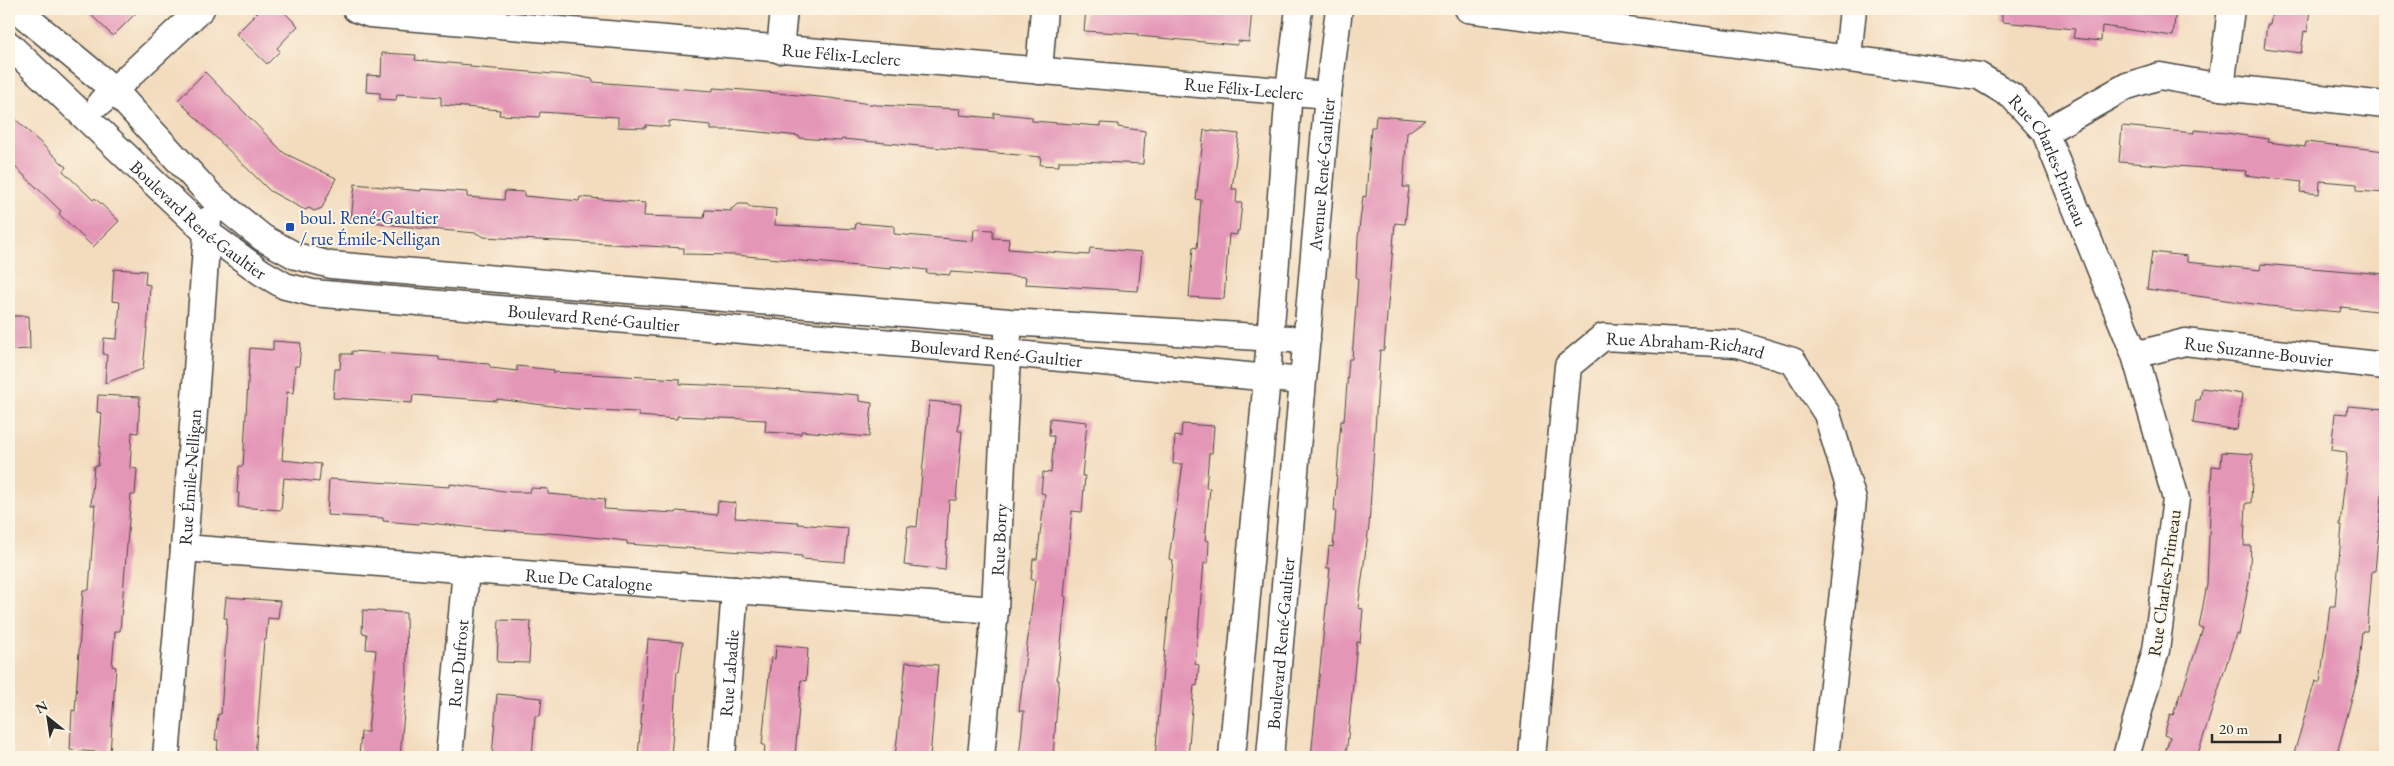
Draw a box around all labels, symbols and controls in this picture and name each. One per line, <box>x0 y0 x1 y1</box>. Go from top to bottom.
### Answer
street label: Rue Félix-Leclerc <box>781 37 902 70</box>
street label: Rue Félix-Leclerc <box>1183 71 1305 104</box>
street label: Rue Charles-Primeau <box>2004 89 2093 230</box>
street label: Avenue René-Gaultier <box>1303 97 1339 253</box>
street label: Boulevard René-Gaultier <box>126 155 271 284</box>
place label: boul. René-Gaultier / rue Émile-Nelligan <box>300 206 441 250</box>
marker: boul. René-Gaultier / rue Émile-Nelligan <box>284 221 296 233</box>
street label: Boulevard René-Gaultier <box>507 298 681 336</box>
street label: Rue Abraham-Richard <box>1606 326 1768 364</box>
street label: Rue Suzanne-Bouvier <box>2183 330 2335 371</box>
street label: Boulevard René-Gaultier <box>909 333 1083 372</box>
street label: Rue Émile-Nelligan <box>173 407 206 546</box>
street label: Rue Borry <box>985 503 1012 576</box>
street label: Rue Charles-Primeau <box>2142 507 2186 658</box>
street label: Boulevard René-Gaultier <box>1261 556 1299 730</box>
street label: Rue De Catalogne <box>524 563 653 595</box>
street label: Rue Dufrost <box>442 618 473 708</box>
street label: Rue Labadie <box>714 629 743 718</box>
north arrow <box>22 694 72 744</box>
text: N <box>32 696 51 717</box>
scale bar <box>2212 711 2279 743</box>
text: 20 m <box>2219 719 2248 738</box>

